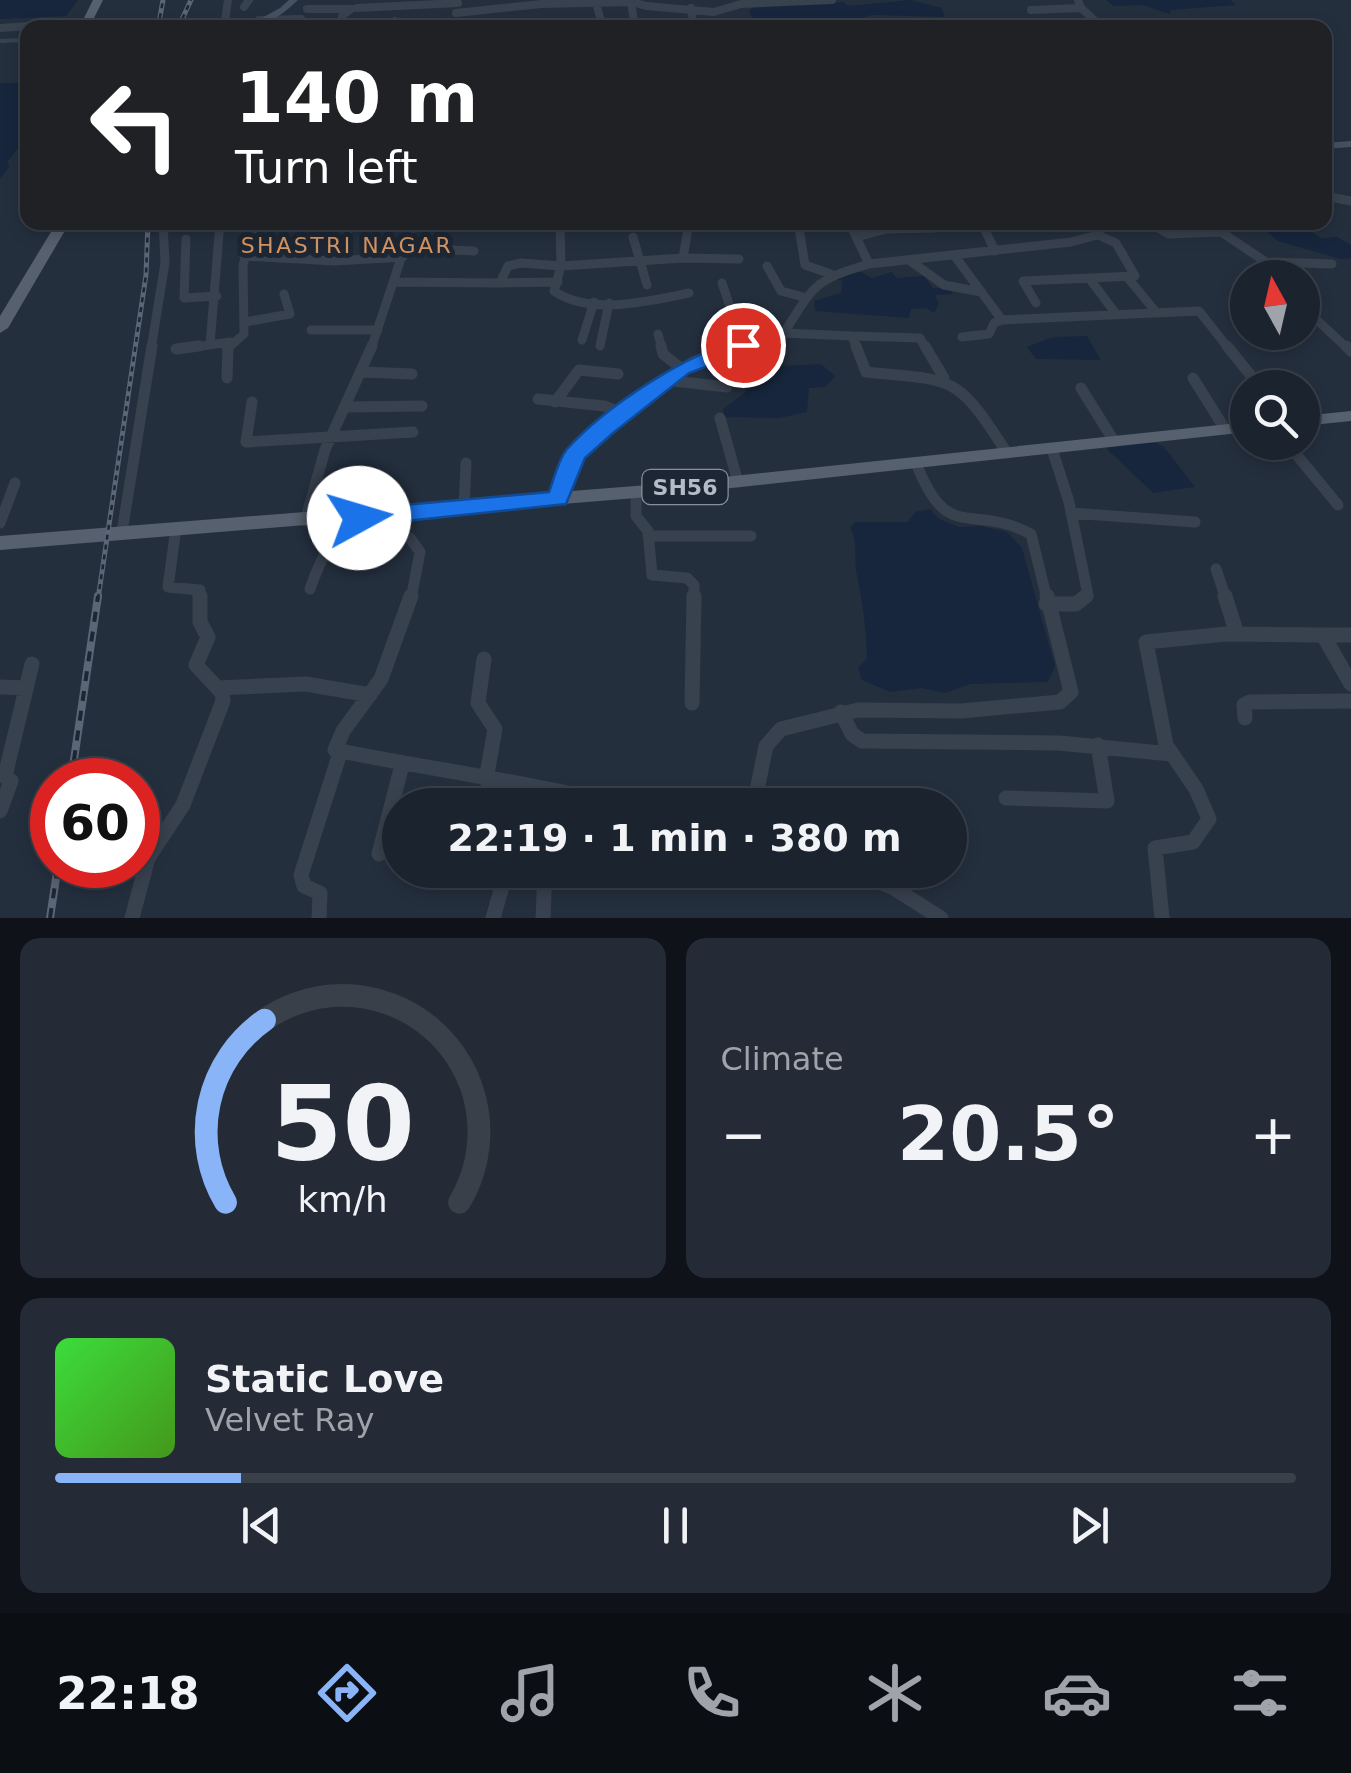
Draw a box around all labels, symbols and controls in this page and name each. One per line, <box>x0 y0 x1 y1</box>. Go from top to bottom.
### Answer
text: 140 m <box>235 57 478 139</box>
icon: left <box>70 60 200 190</box>
text: Turn left <box>235 141 418 194</box>
district label: SHASTRI NAGAR <box>241 233 453 258</box>
north arrow <box>1230 260 1320 350</box>
map controls <box>1230 260 1320 460</box>
pin <box>701 303 786 388</box>
icon: arrive <box>716 318 771 373</box>
button: search <box>1230 370 1320 460</box>
position arrow <box>307 466 411 570</box>
road number: SH56 <box>642 470 728 504</box>
speed limit sign: 60 <box>30 758 160 888</box>
text: 22:19 · 1 min · 380 m <box>447 816 902 860</box>
text: Climate <box>721 1040 844 1078</box>
text: 50 <box>270 1063 415 1185</box>
text: 20.5° <box>897 1090 1120 1178</box>
text: − <box>721 1103 767 1167</box>
text: + <box>1250 1103 1296 1167</box>
text: km/h <box>298 1179 388 1220</box>
text: Static Love <box>205 1357 444 1401</box>
text: Velvet Ray <box>205 1401 374 1439</box>
icon: previous <box>234 1498 289 1553</box>
icon: pause <box>648 1498 703 1553</box>
icon: next <box>1062 1498 1117 1553</box>
icon: directions <box>312 1658 382 1728</box>
icon: music <box>495 1658 565 1728</box>
icon: phone <box>677 1658 747 1728</box>
icon: climate <box>860 1658 930 1728</box>
icon: car <box>1042 1658 1112 1728</box>
icon: filters <box>1225 1658 1295 1728</box>
text: 22:18 <box>56 1667 200 1720</box>

